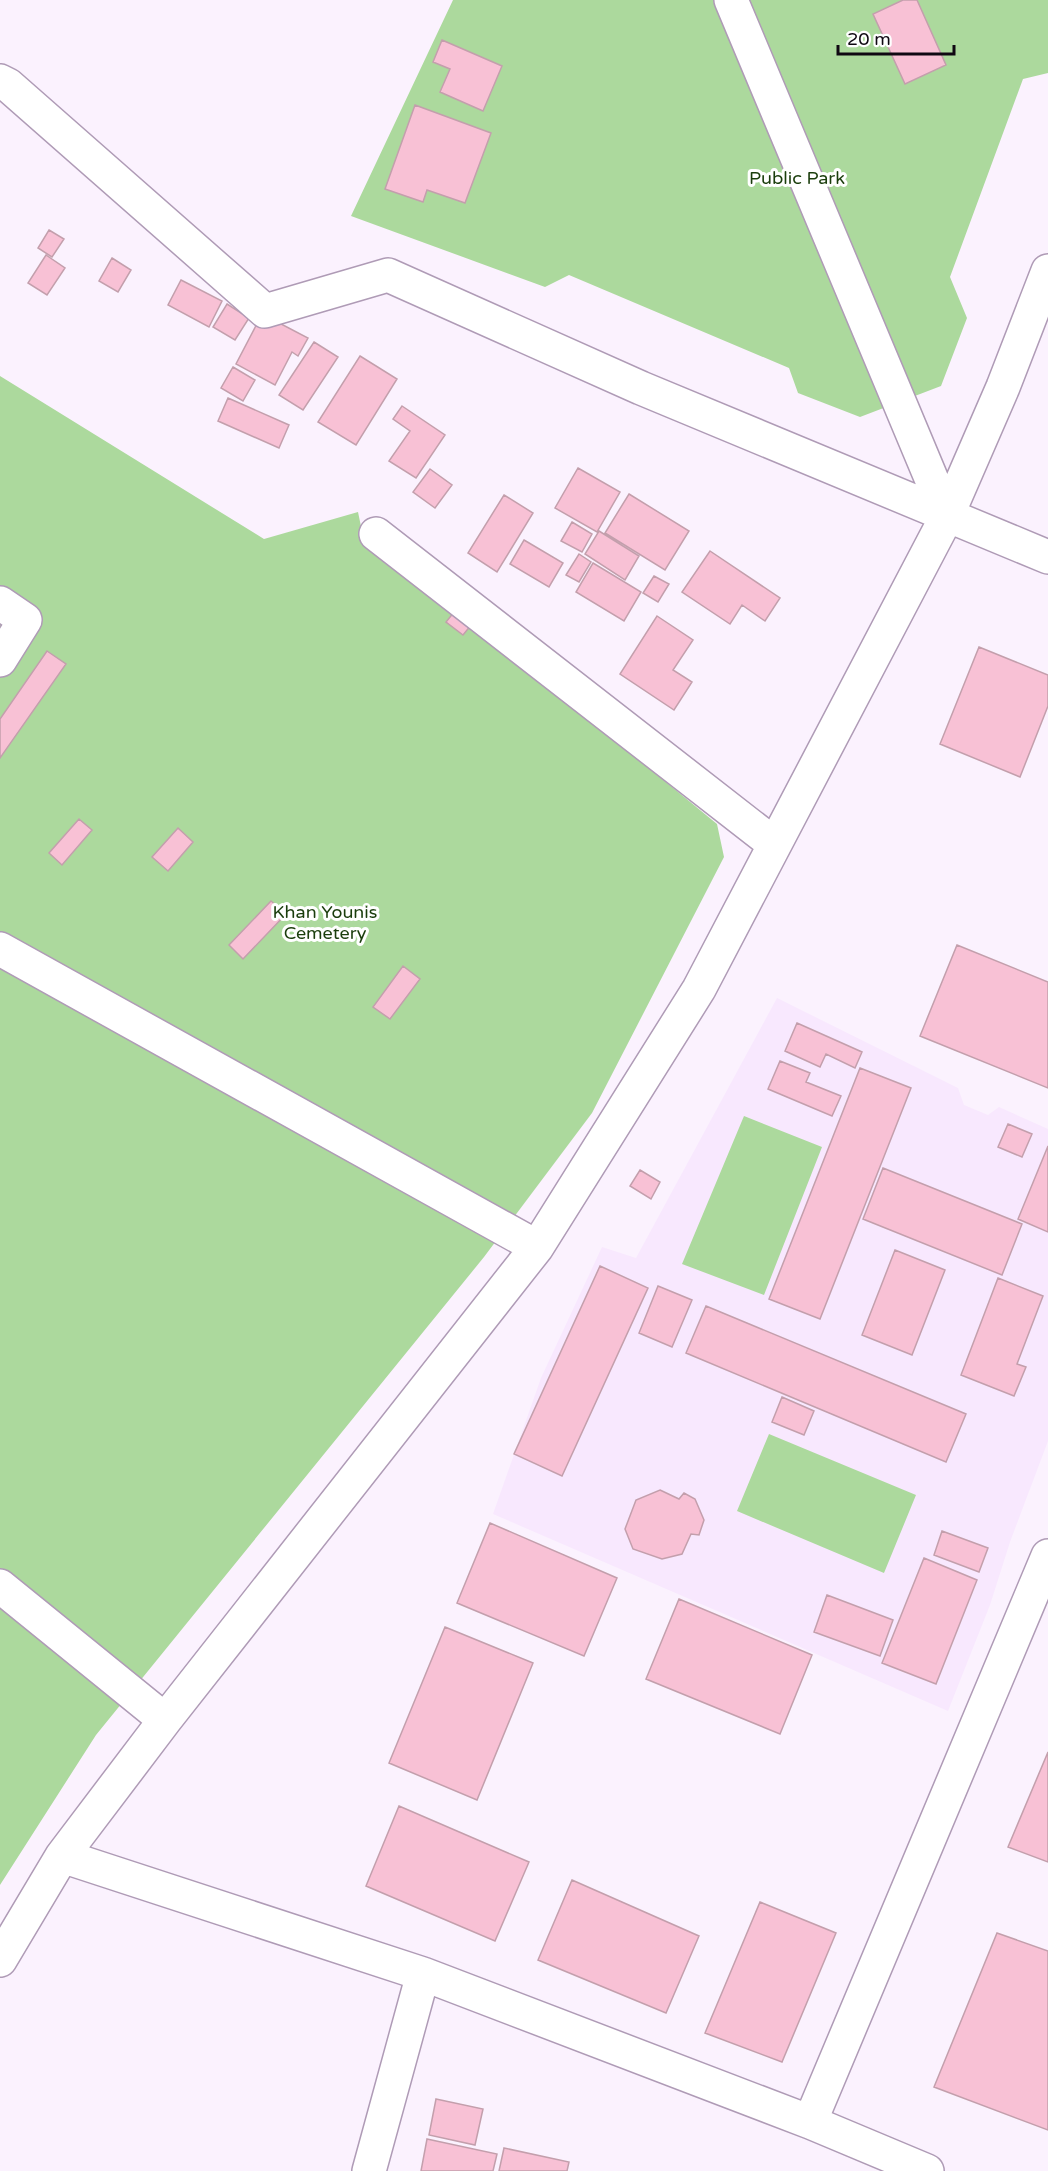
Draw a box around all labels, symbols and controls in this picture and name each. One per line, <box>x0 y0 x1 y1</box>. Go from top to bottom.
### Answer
scale bar <box>838 18 954 56</box>
text: 20 m <box>847 28 891 50</box>
park label: Public Park <box>749 167 845 189</box>
park label: Khan Younis Cemetery <box>273 901 377 944</box>

